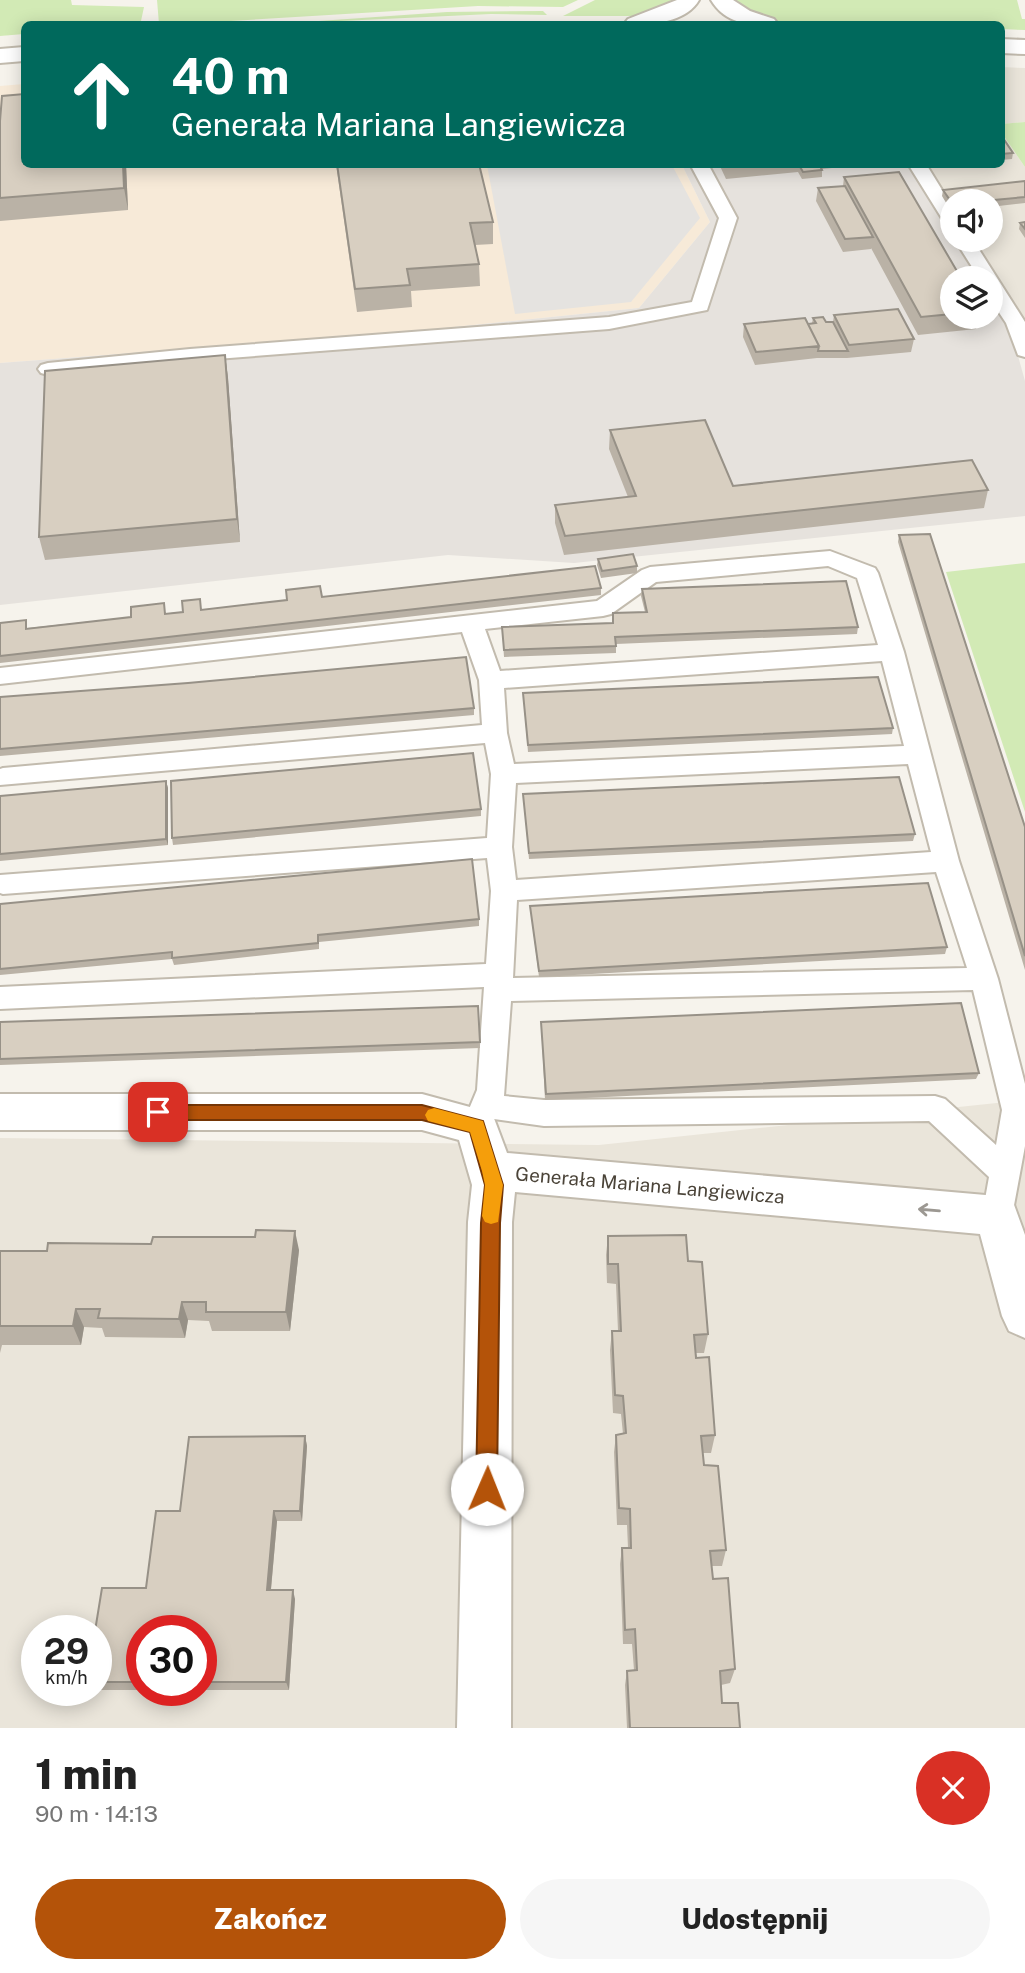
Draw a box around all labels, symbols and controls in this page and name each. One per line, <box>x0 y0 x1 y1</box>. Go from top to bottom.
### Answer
text: 40 m <box>171 47 290 105</box>
icon: ahead <box>56 49 147 140</box>
text: Generała Mariana Langiewicza <box>171 106 626 143</box>
map controls <box>940 189 1003 329</box>
button: sound <box>940 189 1003 252</box>
button: layers <box>940 266 1003 329</box>
pin <box>128 1082 188 1142</box>
icon: arrive <box>139 1093 177 1131</box>
street label: Generała Mariana Langiewicza <box>514 1162 786 1208</box>
one-way arrow <box>919 1203 941 1216</box>
position arrow <box>450 1452 524 1526</box>
speed limit sign: 30 <box>126 1615 217 1706</box>
text: 29 <box>44 1631 89 1672</box>
text: km/h <box>45 1667 88 1688</box>
text: 1 min <box>35 1749 138 1798</box>
button: close <box>916 1751 990 1825</box>
text: 90 m · 14:13 <box>35 1800 158 1827</box>
button: Zakończ <box>35 1879 506 1959</box>
button: Udostępnij <box>520 1879 990 1959</box>

